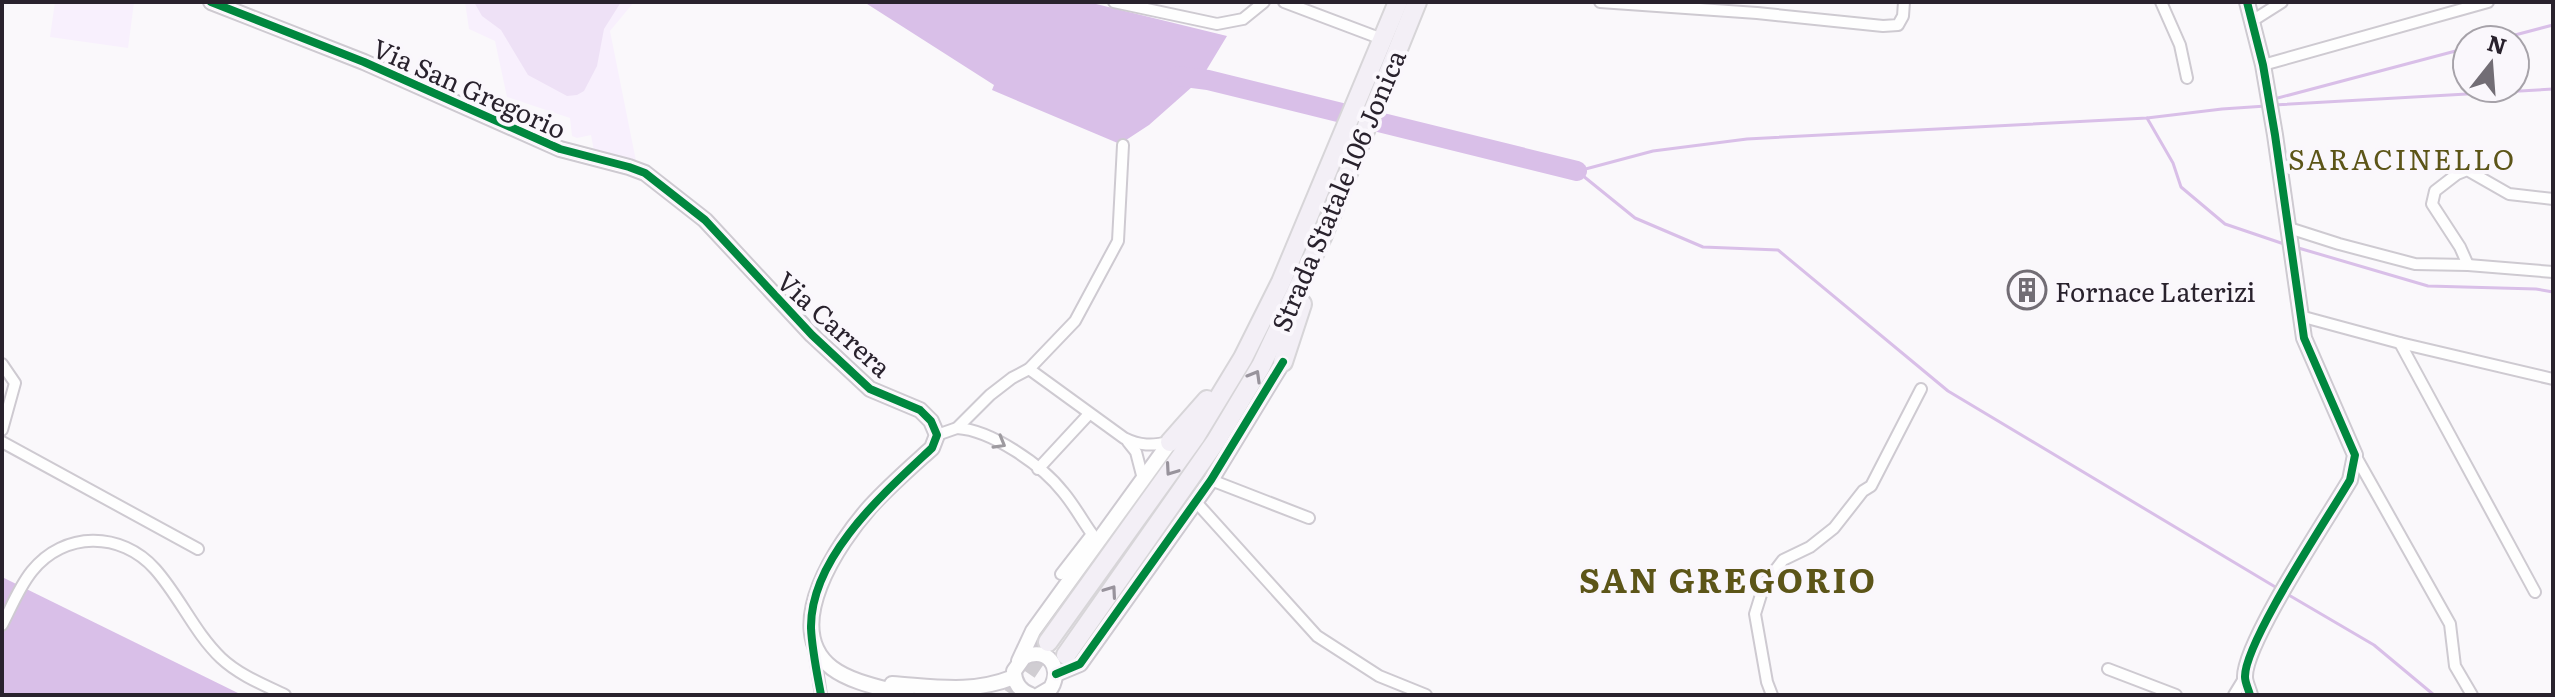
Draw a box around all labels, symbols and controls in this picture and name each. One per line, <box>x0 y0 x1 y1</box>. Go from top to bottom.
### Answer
north arrow <box>2451 24 2531 104</box>
text: N <box>2484 25 2511 62</box>
street label: Via San Gregorio <box>367 27 573 147</box>
street label: Strada Statale 106 Jonica <box>1260 43 1414 337</box>
district label: SARACINELLO <box>2288 137 2516 179</box>
street label: Via Carrera <box>769 261 901 385</box>
building icon: Fornace Laterizi <box>2006 269 2048 311</box>
place label: Fornace Laterizi <box>2055 271 2256 310</box>
one-way arrow <box>1245 370 1261 384</box>
one-way arrow <box>991 433 1006 449</box>
one-way arrow <box>1166 461 1181 475</box>
district label: SAN GREGORIO <box>1579 553 1877 603</box>
one-way arrow <box>1101 586 1115 600</box>

